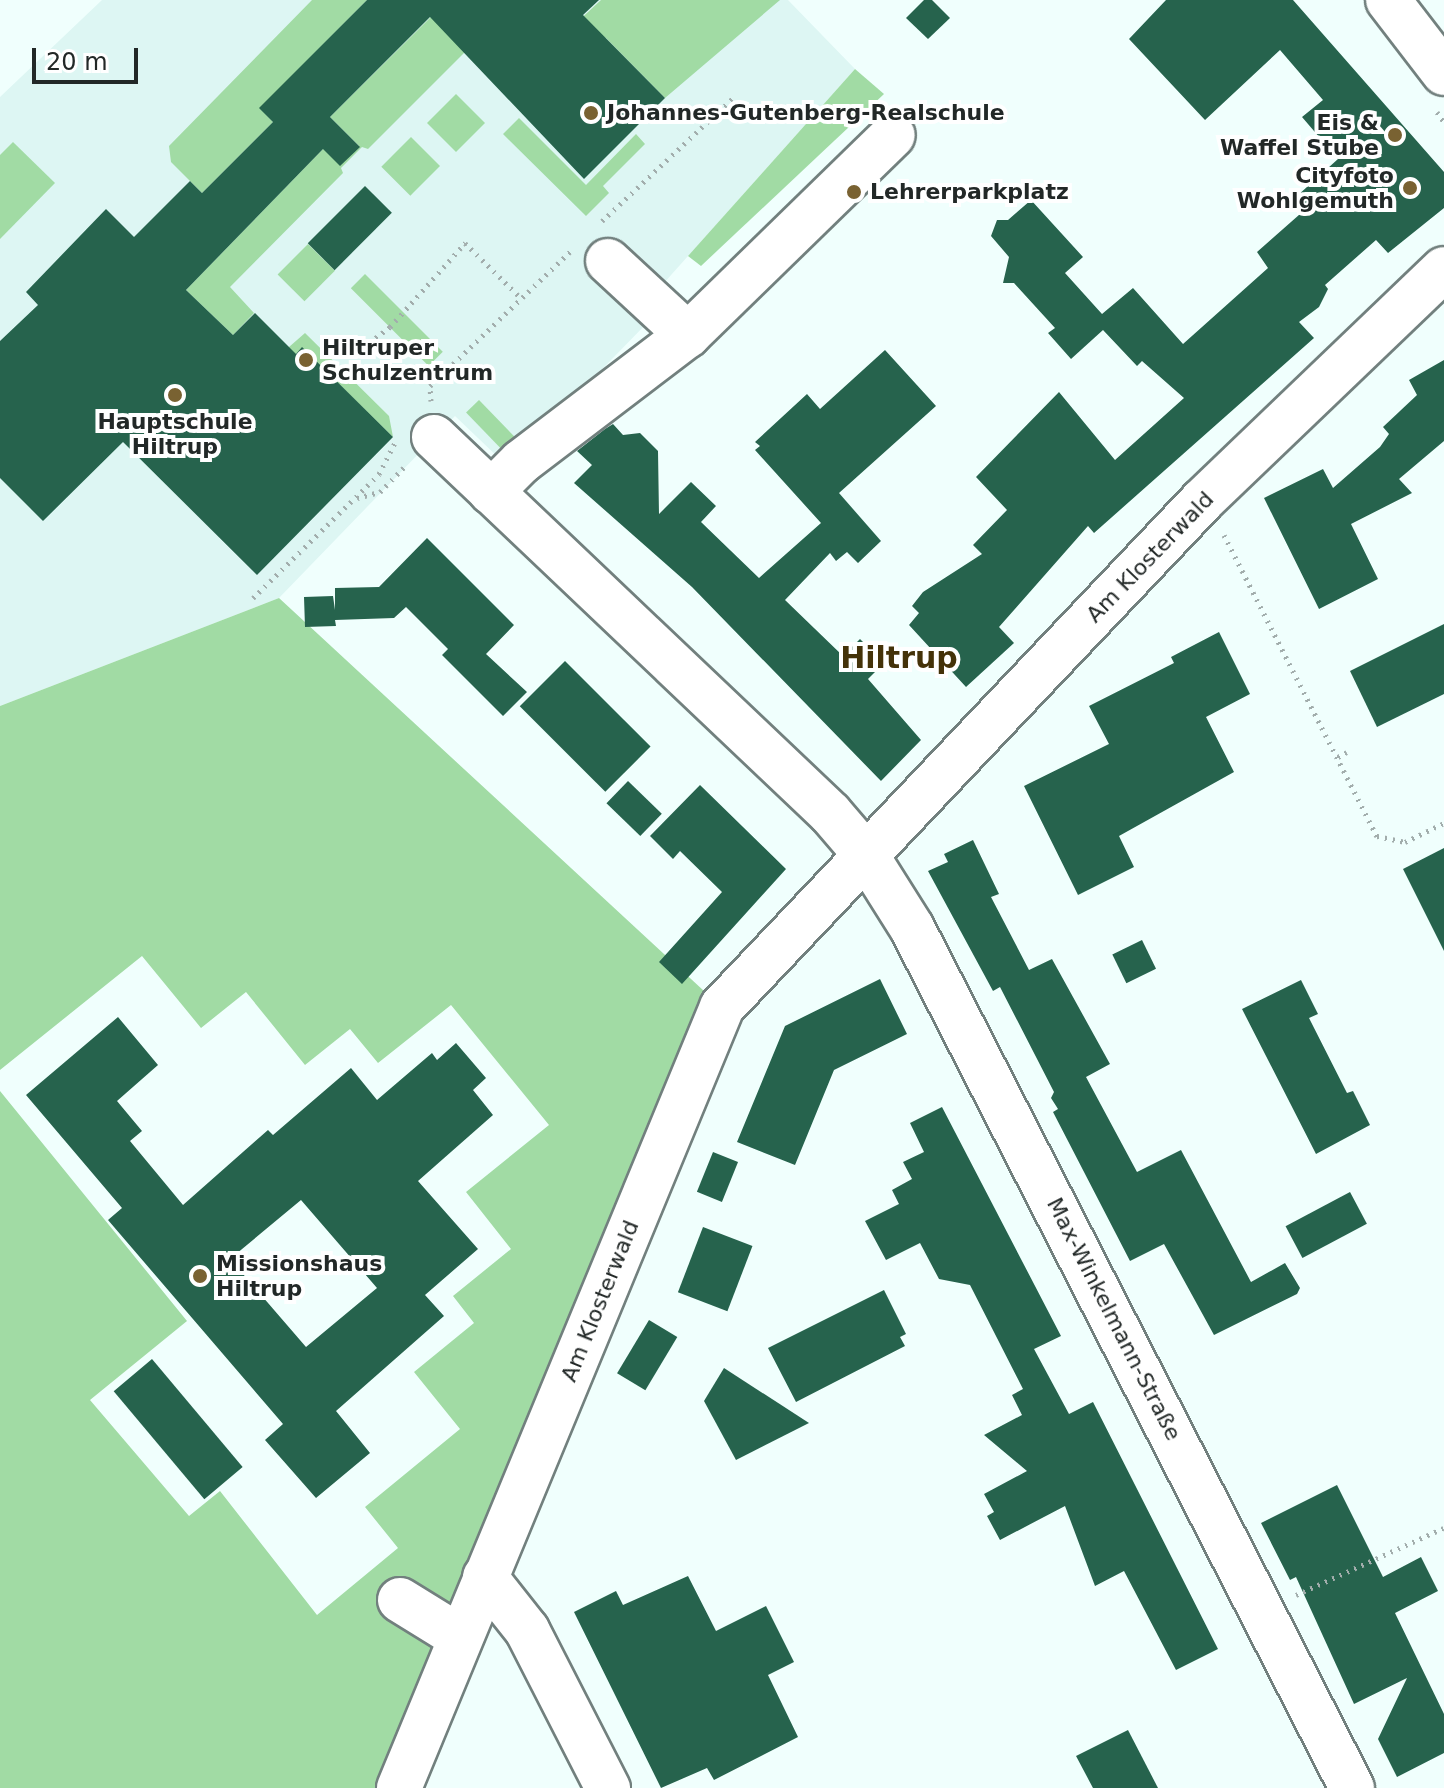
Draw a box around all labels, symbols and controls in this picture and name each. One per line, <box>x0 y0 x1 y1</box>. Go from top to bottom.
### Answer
scale bar <box>36 32 142 82</box>
text: 20 m <box>46 48 108 76</box>
place label: Johannes-Gutenberg-Realschule <box>607 100 1005 126</box>
marker: Johannes-Gutenberg-Realschule <box>582 104 600 122</box>
place label: Eis & Waffel Stube <box>1220 109 1379 160</box>
marker: Eis & Waffel Stube <box>1386 126 1404 144</box>
place label: Cityfoto Wohlgemuth <box>1237 162 1394 214</box>
place label: Lehrerparkplatz <box>870 179 1069 205</box>
marker: Cityfoto Wohlgemuth <box>1401 179 1419 197</box>
marker: Lehrerparkplatz <box>845 183 863 201</box>
place label: Hiltruper Schulzentrum <box>322 334 493 386</box>
marker: Hiltruper Schulzentrum <box>297 351 315 369</box>
marker: Hauptschule Hiltrup <box>166 386 184 404</box>
place label: Hauptschule Hiltrup <box>97 408 253 460</box>
street label: Am Klosterwald <box>1081 486 1219 628</box>
district label: Hiltrup <box>840 640 958 676</box>
street label: Max-Winkelmann-Straße <box>1041 1193 1187 1445</box>
street label: Am Klosterwald <box>556 1216 644 1386</box>
place label: Missionshaus Hiltrup <box>216 1250 382 1302</box>
marker: Missionshaus Hiltrup <box>191 1267 209 1285</box>

